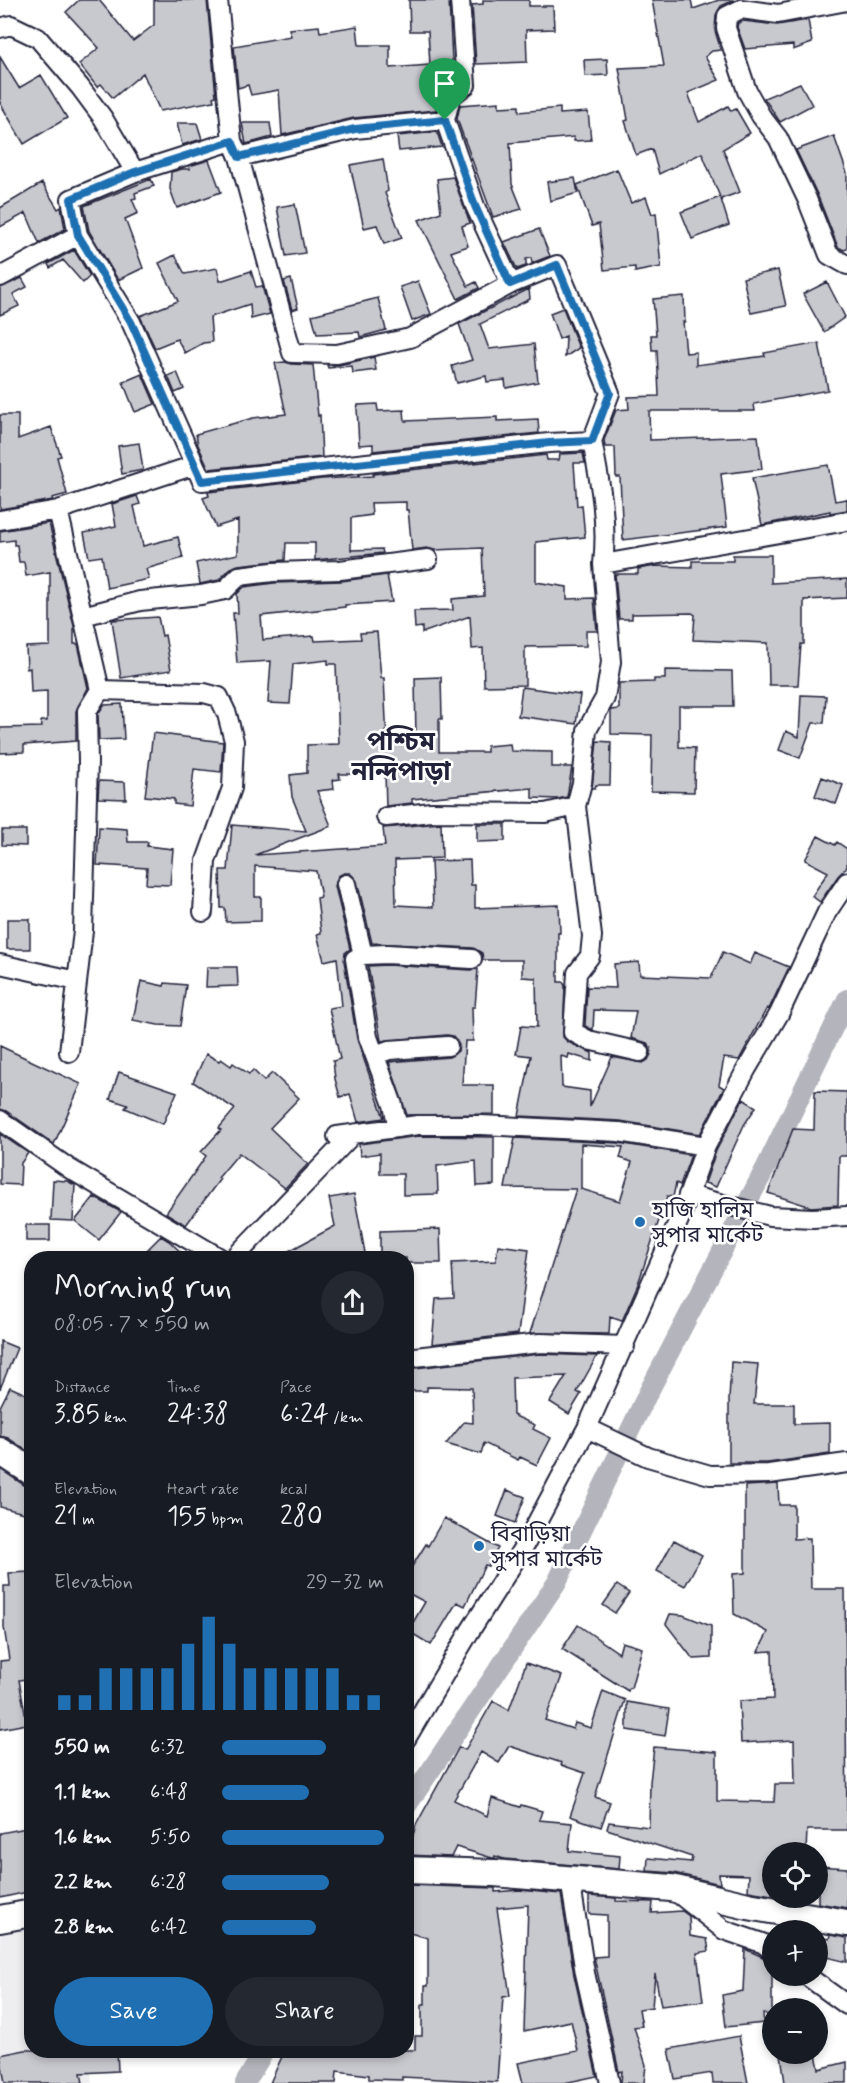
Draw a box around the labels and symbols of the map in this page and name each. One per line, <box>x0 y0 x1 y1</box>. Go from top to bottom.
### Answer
pin <box>419 58 470 120</box>
district label: পশ্চিম নন্দিপাড়া <box>350 725 451 790</box>
place label: হাজি হালিম সুপার মার্কেট <box>651 1197 764 1250</box>
marker: হাজি হালিম সুপার মার্কেট <box>633 1215 647 1229</box>
place label: বিবাড়িয়া সুপার মার্কেট <box>490 1521 603 1574</box>
marker: বিবাড়িয়া সুপার মার্কেট <box>472 1539 486 1553</box>

